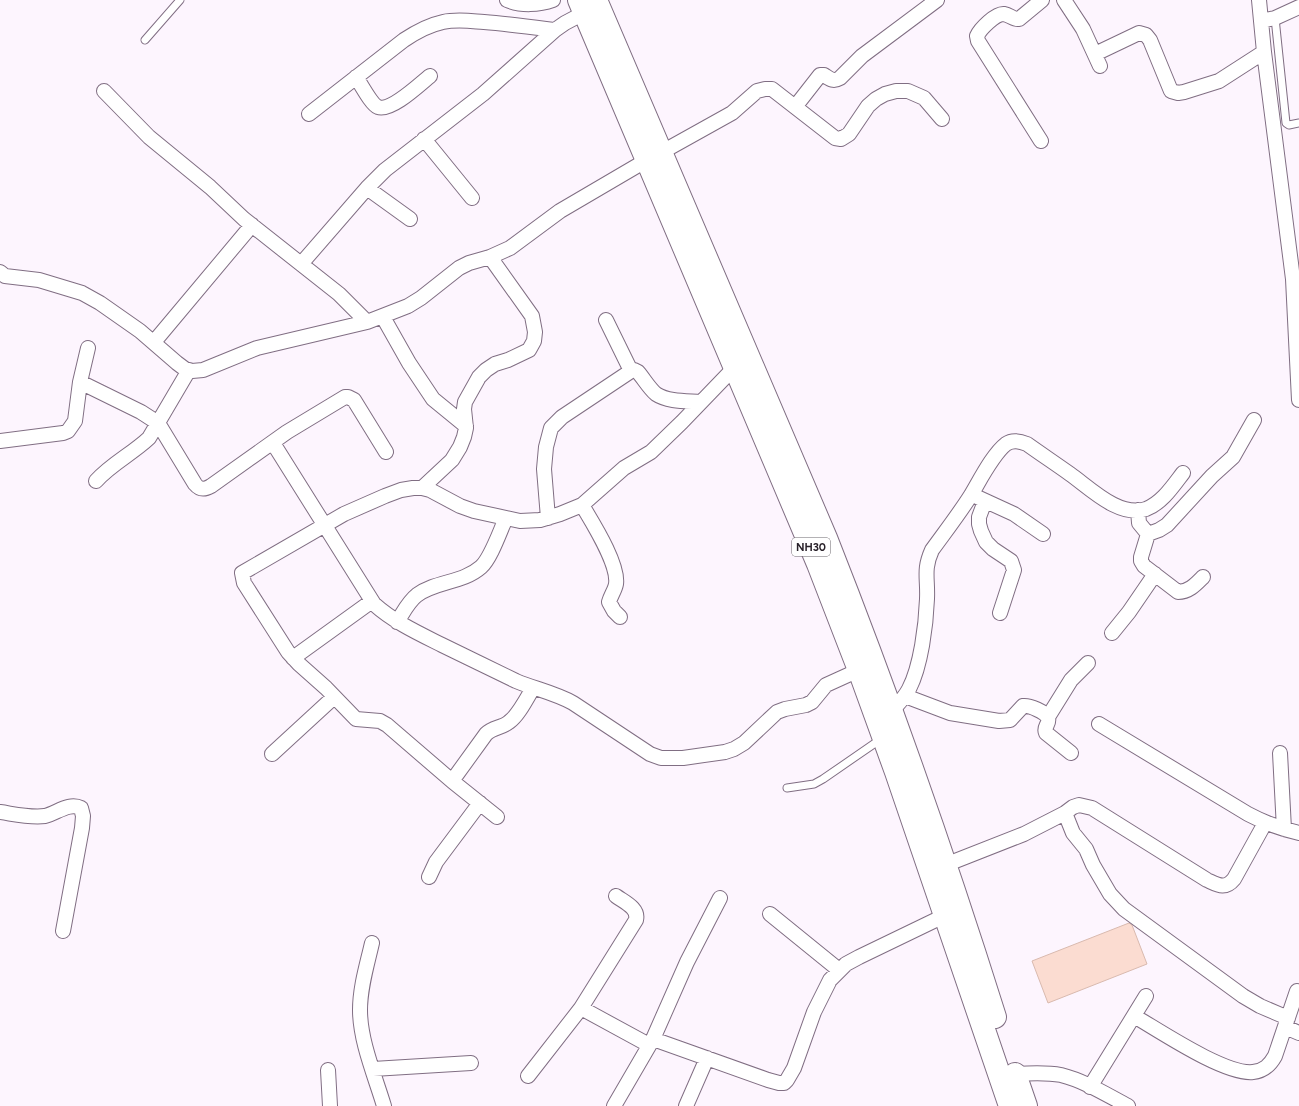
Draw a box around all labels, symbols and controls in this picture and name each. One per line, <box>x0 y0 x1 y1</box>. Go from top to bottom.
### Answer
road number: NH30 <box>792 538 830 556</box>

